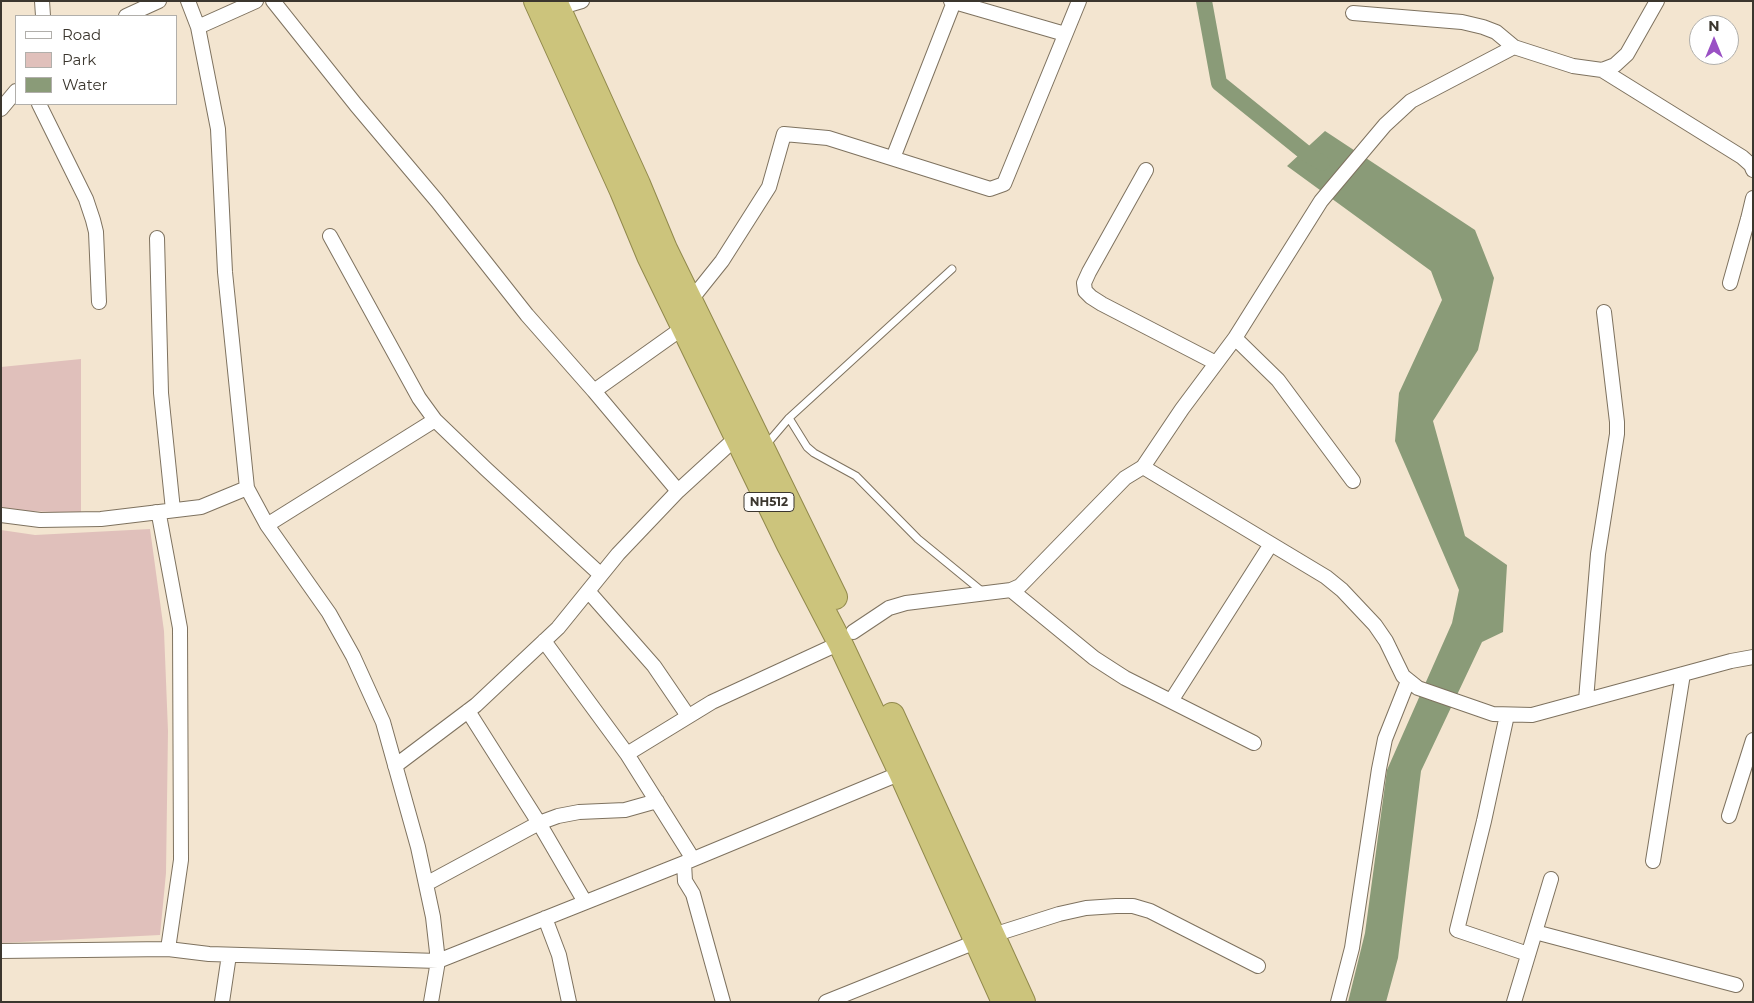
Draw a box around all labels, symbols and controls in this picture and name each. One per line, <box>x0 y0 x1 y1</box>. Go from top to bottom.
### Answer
legend <box>15 15 178 105</box>
north arrow <box>1689 15 1739 65</box>
text: N <box>1708 17 1720 35</box>
text: Road <box>62 25 101 44</box>
text: Park <box>62 50 96 69</box>
text: Water <box>62 75 108 94</box>
road number: NH512 <box>744 492 794 512</box>

